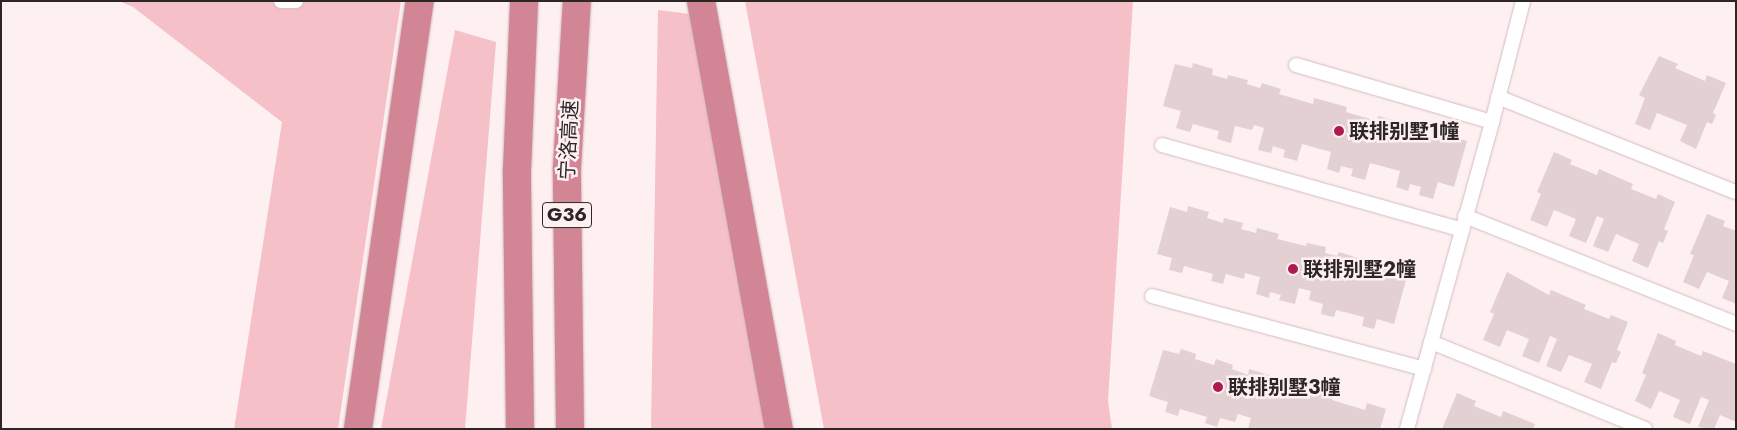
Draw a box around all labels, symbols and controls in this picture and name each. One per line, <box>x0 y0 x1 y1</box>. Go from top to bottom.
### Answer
street label: 宁洛高速 <box>555 99 583 181</box>
place label: 联排别墅1幢 <box>1349 119 1459 143</box>
marker: 联排别墅1幢 <box>1333 125 1345 137</box>
road number: G36 <box>542 198 592 232</box>
place label: 联排别墅2幢 <box>1303 257 1416 281</box>
marker: 联排别墅2幢 <box>1287 263 1299 275</box>
place label: 联排别墅3幢 <box>1228 375 1340 399</box>
marker: 联排别墅3幢 <box>1212 381 1224 393</box>

